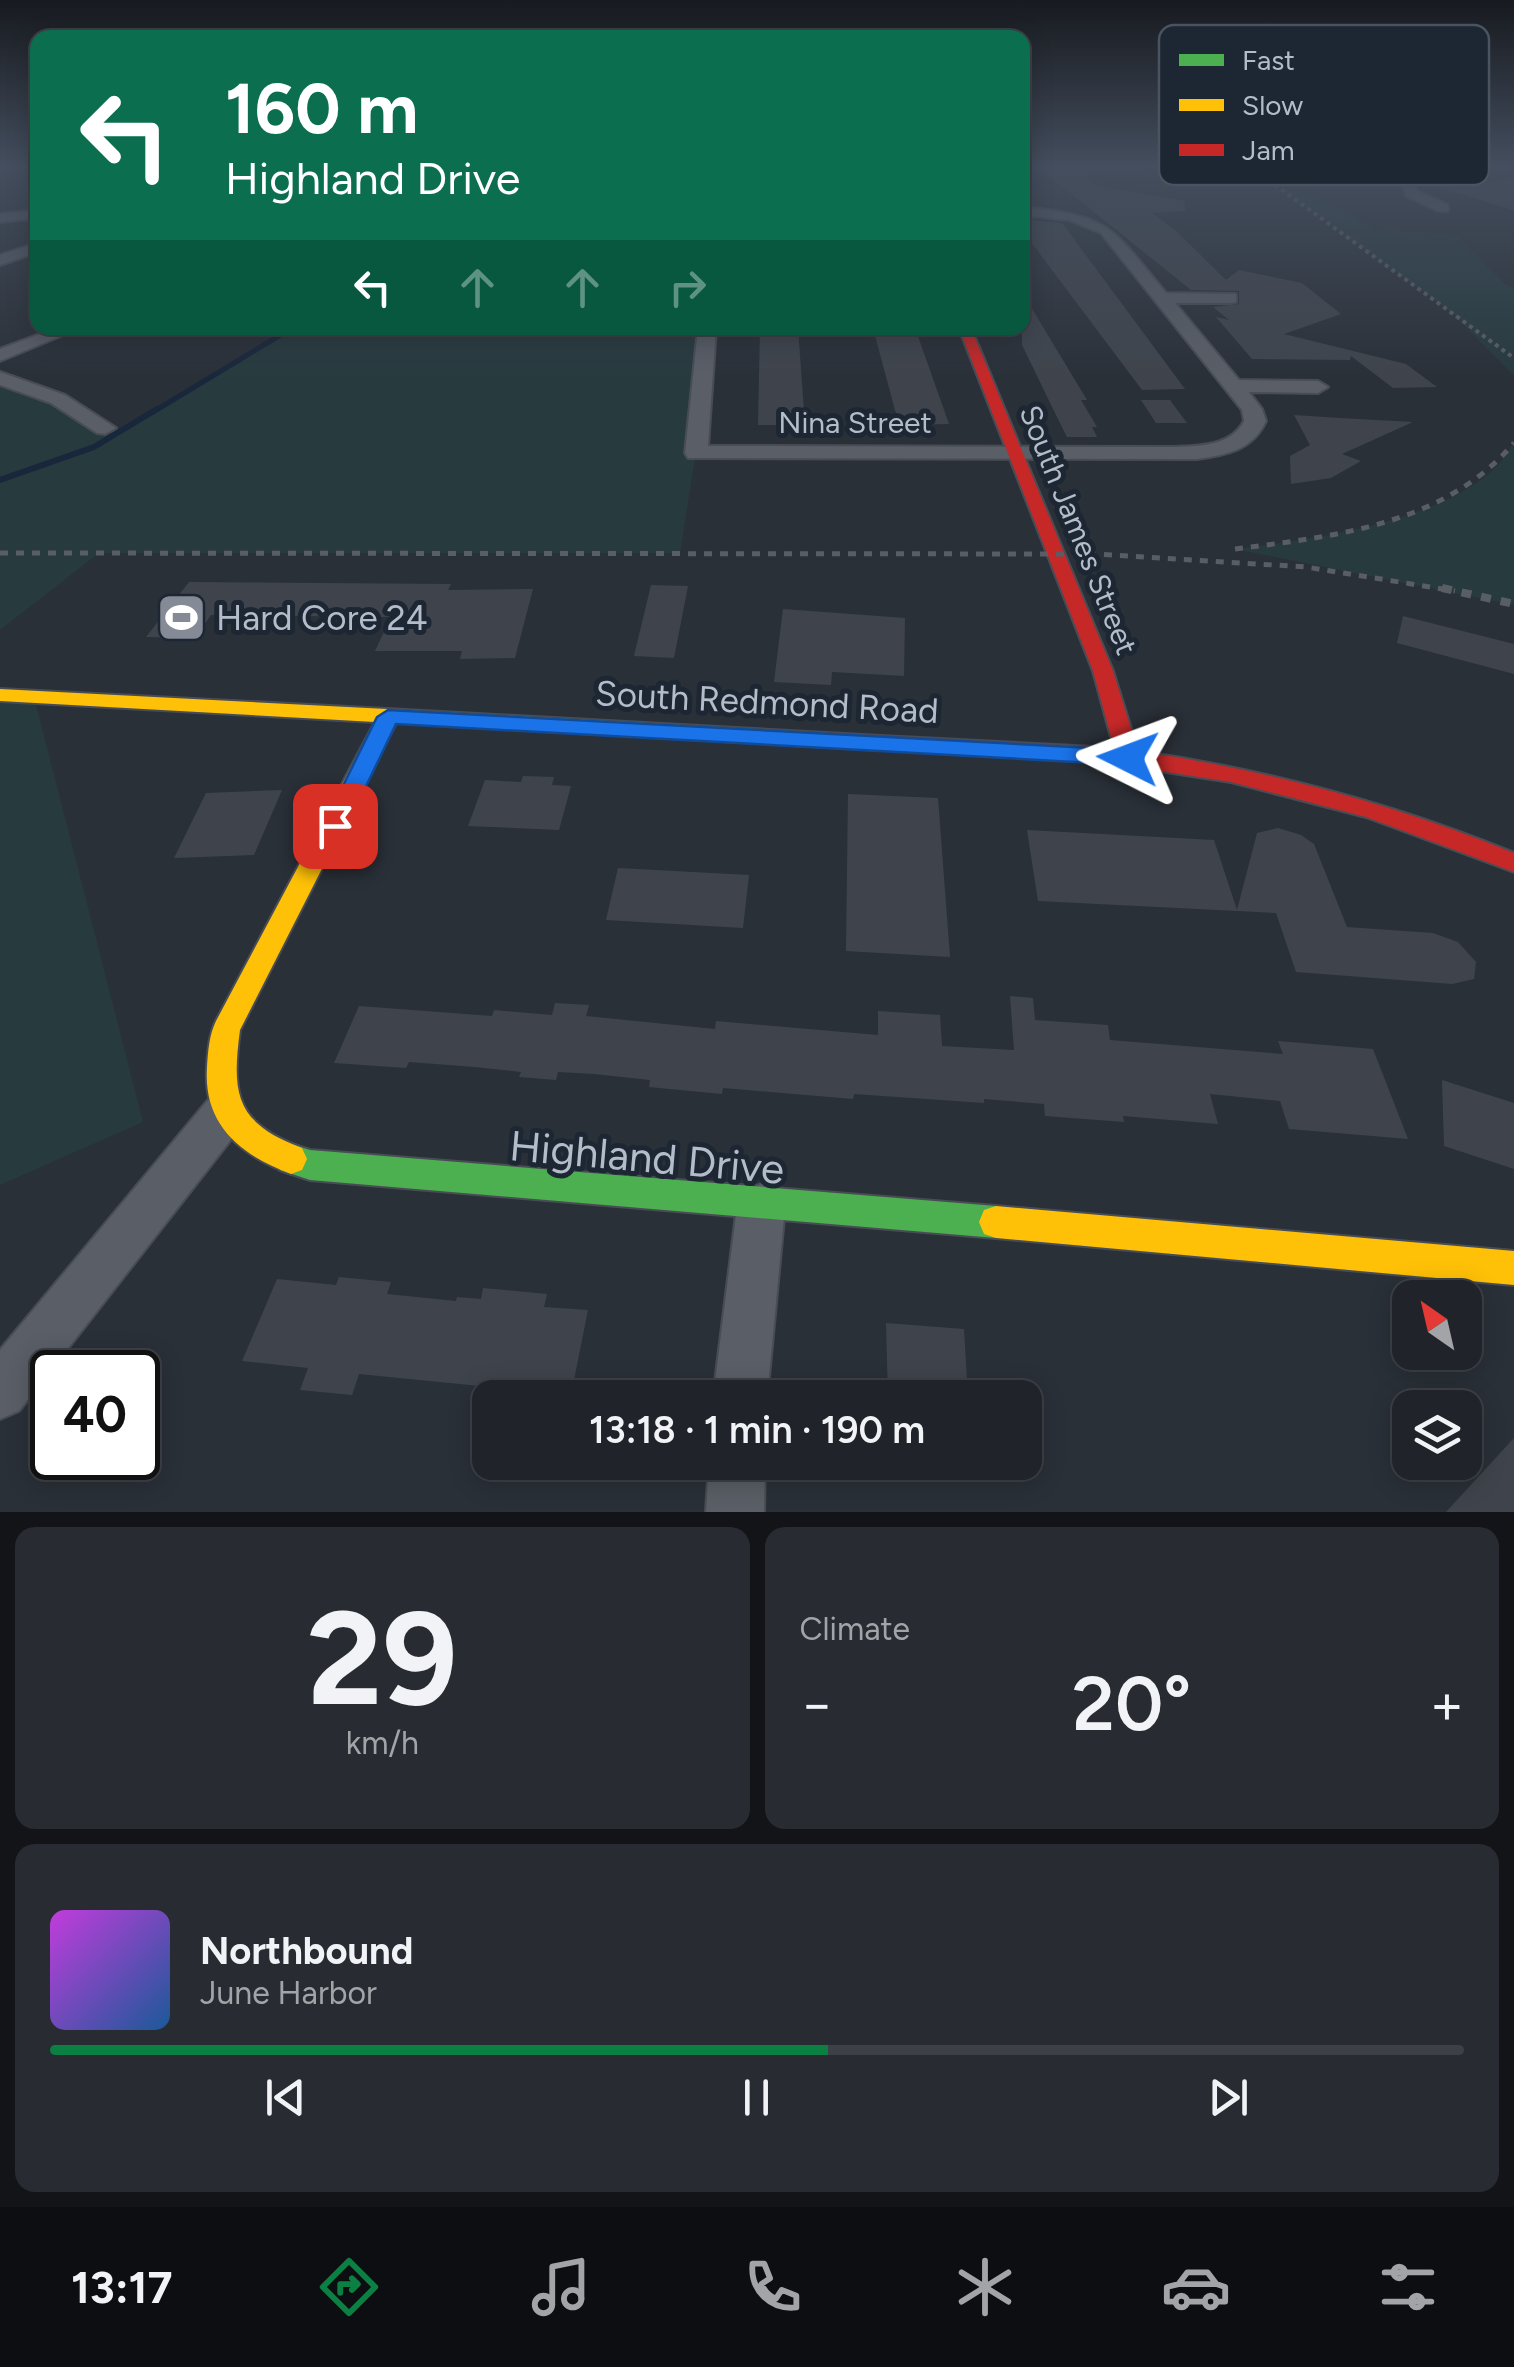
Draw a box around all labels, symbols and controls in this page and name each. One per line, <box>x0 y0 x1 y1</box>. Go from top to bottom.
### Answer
legend <box>1159 25 1489 185</box>
text: Fast <box>1242 43 1295 77</box>
text: 160 m <box>225 66 418 151</box>
icon: left <box>60 70 190 200</box>
text: Slow <box>1242 88 1303 122</box>
text: Jam <box>1242 133 1295 167</box>
text: Highland Drive <box>225 151 520 205</box>
icon: left <box>345 260 400 315</box>
icon: ahead <box>450 260 505 315</box>
icon: ahead <box>555 260 610 315</box>
icon: right <box>660 260 715 315</box>
street label: South James Street <box>1011 400 1145 660</box>
street label: Nina Street <box>778 404 932 441</box>
sports icon: Hard Core 24 <box>155 592 207 644</box>
place label: Hard Core 24 <box>216 597 428 639</box>
street label: South Redmond Road <box>594 672 940 732</box>
position arrow <box>1076 706 1180 810</box>
pin <box>293 784 378 869</box>
icon: arrive <box>308 799 363 854</box>
street label: Highland Drive <box>507 1120 786 1195</box>
north arrow <box>1392 1280 1482 1370</box>
map controls <box>1392 1280 1482 1480</box>
speed limit sign: 40 <box>30 1350 160 1480</box>
button: layers <box>1392 1390 1482 1480</box>
text: 13:18 · 1 min · 190 m <box>589 1407 925 1453</box>
text: 29 <box>307 1581 458 1737</box>
text: Climate <box>800 1610 910 1648</box>
text: 20° <box>1072 1659 1191 1749</box>
text: − <box>800 1671 834 1737</box>
text: + <box>1430 1671 1464 1737</box>
text: km/h <box>346 1724 419 1762</box>
text: Northbound <box>200 1928 413 1974</box>
text: June Harbor <box>200 1974 377 2012</box>
icon: previous <box>258 2070 313 2125</box>
icon: pause <box>729 2070 784 2125</box>
icon: next <box>1201 2070 1256 2125</box>
icon: directions <box>314 2252 384 2322</box>
icon: music <box>526 2252 596 2322</box>
icon: phone <box>738 2252 808 2322</box>
icon: climate <box>950 2252 1020 2322</box>
icon: car <box>1161 2252 1231 2322</box>
icon: filters <box>1373 2252 1443 2322</box>
text: 13:17 <box>71 2260 172 2314</box>

